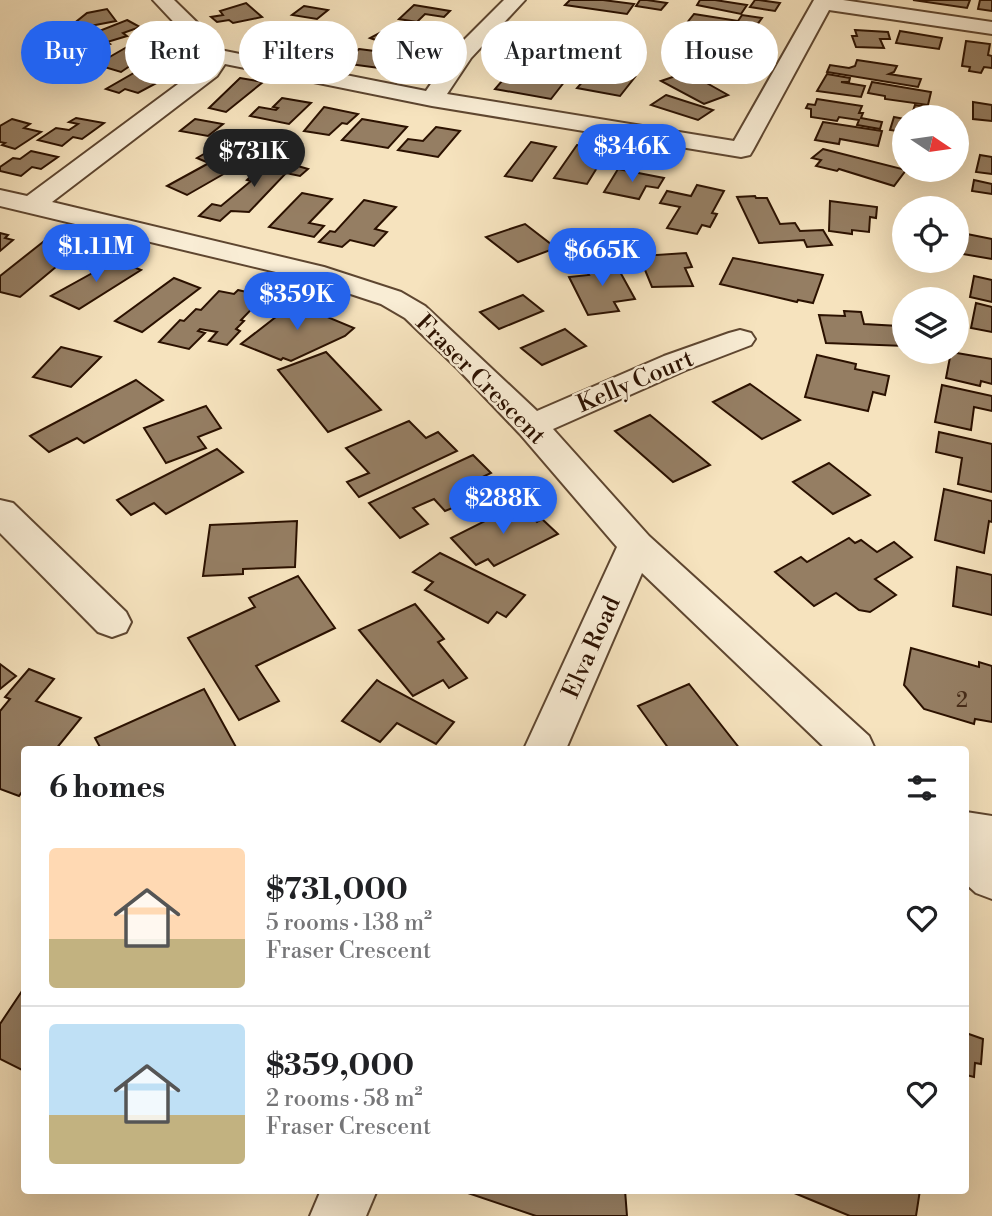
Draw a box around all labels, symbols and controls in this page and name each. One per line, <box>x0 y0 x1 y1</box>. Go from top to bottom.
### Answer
chip: Buy <box>21 21 111 84</box>
chip: Rent <box>125 21 225 84</box>
chip: Filters <box>239 21 358 84</box>
chip: New <box>372 21 467 84</box>
chip: Apartment <box>481 21 647 84</box>
chip: House <box>661 21 778 84</box>
north arrow <box>892 105 970 182</box>
map controls <box>892 105 969 364</box>
pin: $346K <box>583 124 681 184</box>
pin: $731K <box>205 130 303 189</box>
text: $346K <box>594 133 670 161</box>
text: $731K <box>219 138 289 166</box>
button: locate <box>892 196 969 273</box>
pin: $1.11M <box>39 224 153 284</box>
pin: $665K <box>553 229 651 288</box>
text: $1.11M <box>58 233 134 261</box>
text: $665K <box>564 237 640 265</box>
pin: $359K <box>248 272 346 332</box>
text: $359K <box>260 281 334 309</box>
button: layers <box>892 287 969 364</box>
street label: Fraser Crescent <box>409 308 552 452</box>
street label: Kelly Court <box>573 344 699 420</box>
pin: $288K <box>454 476 552 536</box>
text: $288K <box>465 485 541 513</box>
street label: Elva Road <box>556 591 628 703</box>
house number: 2 <box>956 688 968 714</box>
text: 6 homes <box>49 769 165 807</box>
icon: filters <box>903 769 941 807</box>
text: $731,000 <box>266 871 408 909</box>
icon: home <box>105 876 189 960</box>
icon: heart <box>903 899 941 937</box>
text: 5 rooms · 138 m² <box>266 909 432 937</box>
text: Fraser Crescent <box>266 937 431 965</box>
text: $359,000 <box>266 1047 414 1085</box>
icon: home <box>105 1052 189 1136</box>
icon: heart <box>903 1075 941 1113</box>
text: 2 rooms · 58 m² <box>266 1085 423 1113</box>
text: Fraser Crescent <box>266 1113 431 1141</box>

